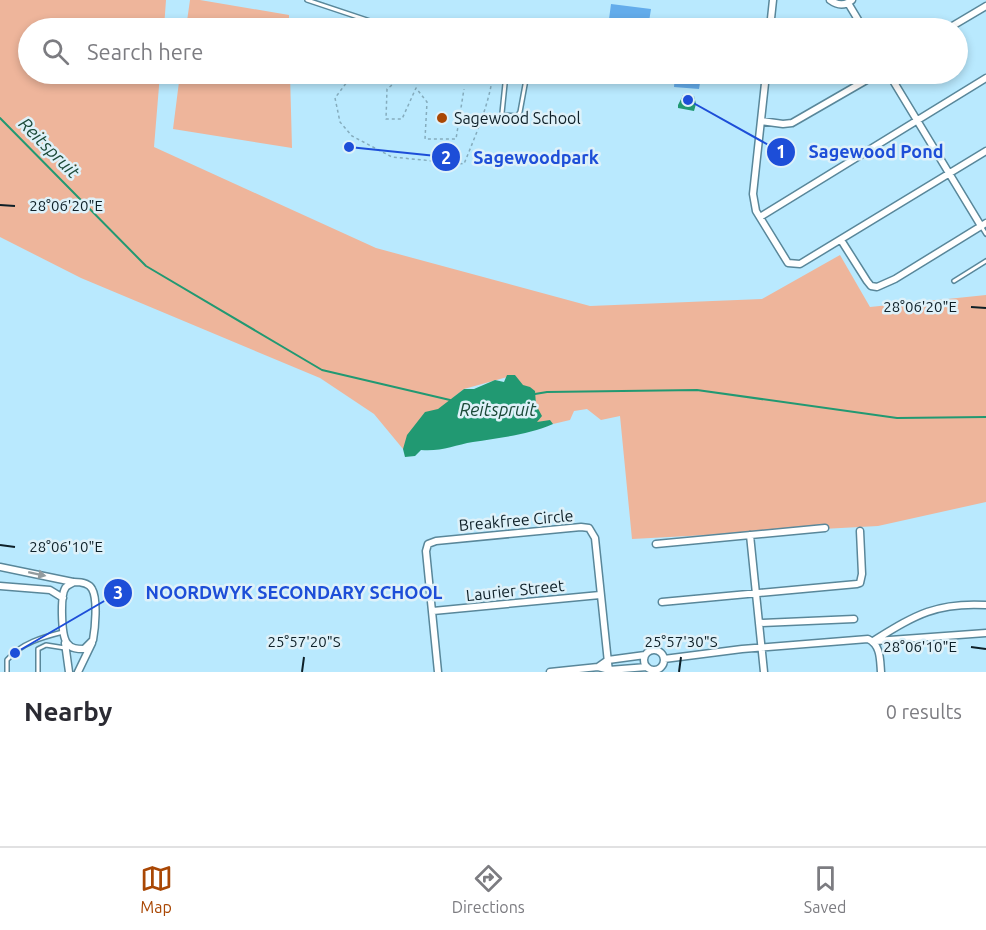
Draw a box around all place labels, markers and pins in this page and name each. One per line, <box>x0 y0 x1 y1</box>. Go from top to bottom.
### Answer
place label: Sagewood School <box>454 109 581 127</box>
marker: Sagewood School <box>435 111 449 125</box>
callout: Sagewood Pond <box>766 134 956 170</box>
callout: Sagewoodpark <box>431 139 610 175</box>
callout: NOORDWYK SECONDARY SCHOOL <box>103 575 454 611</box>

